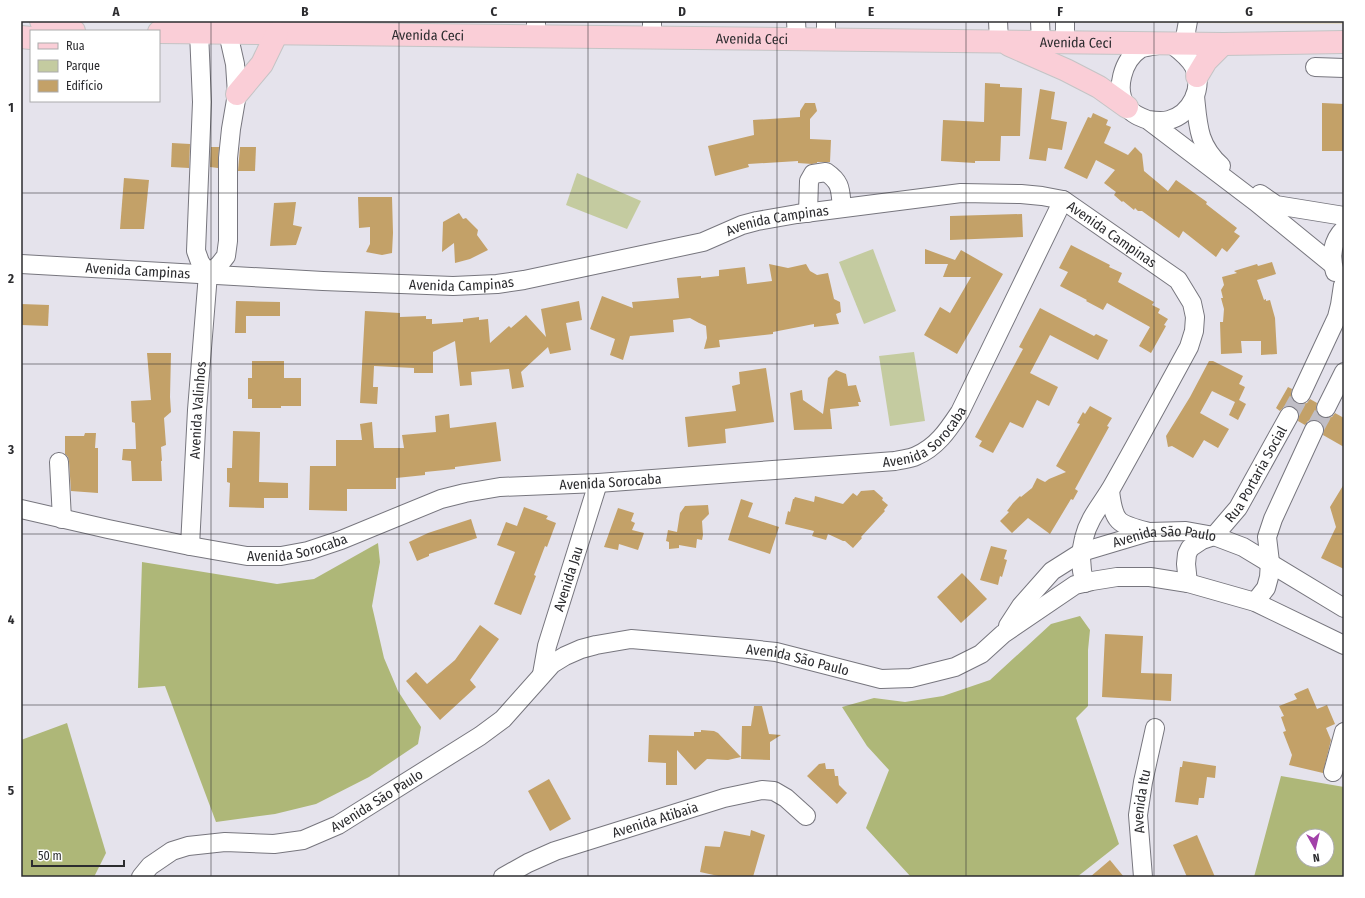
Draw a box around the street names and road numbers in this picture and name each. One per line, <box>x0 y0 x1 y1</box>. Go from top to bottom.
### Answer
street label: Avenida Ceci <box>392 26 464 44</box>
street label: Avenida Ceci <box>716 30 788 48</box>
street label: Avenida Ceci <box>1040 33 1112 51</box>
street label: Avenida Campinas <box>1064 197 1160 271</box>
street label: Avenida Campinas <box>723 202 830 240</box>
street label: Avenida Campinas <box>85 259 191 282</box>
street label: Avenida Campinas <box>409 273 515 295</box>
street label: Avenida Valinhos <box>186 361 209 459</box>
street label: Avenida Sorocaba <box>882 404 970 470</box>
street label: Rua Portaria Social <box>1221 423 1290 526</box>
street label: Avenida Sorocaba <box>559 470 662 493</box>
street label: Avenida São Paulo <box>1110 522 1218 551</box>
street label: Avenida Sorocaba <box>247 530 350 565</box>
street label: Avenida Jau <box>550 544 586 613</box>
street label: Avenida São Paulo <box>745 640 851 679</box>
street label: Avenida São Paulo <box>328 765 426 836</box>
street label: Avenida Itu <box>1129 768 1154 834</box>
street label: Avenida Atibaia <box>610 798 700 841</box>

